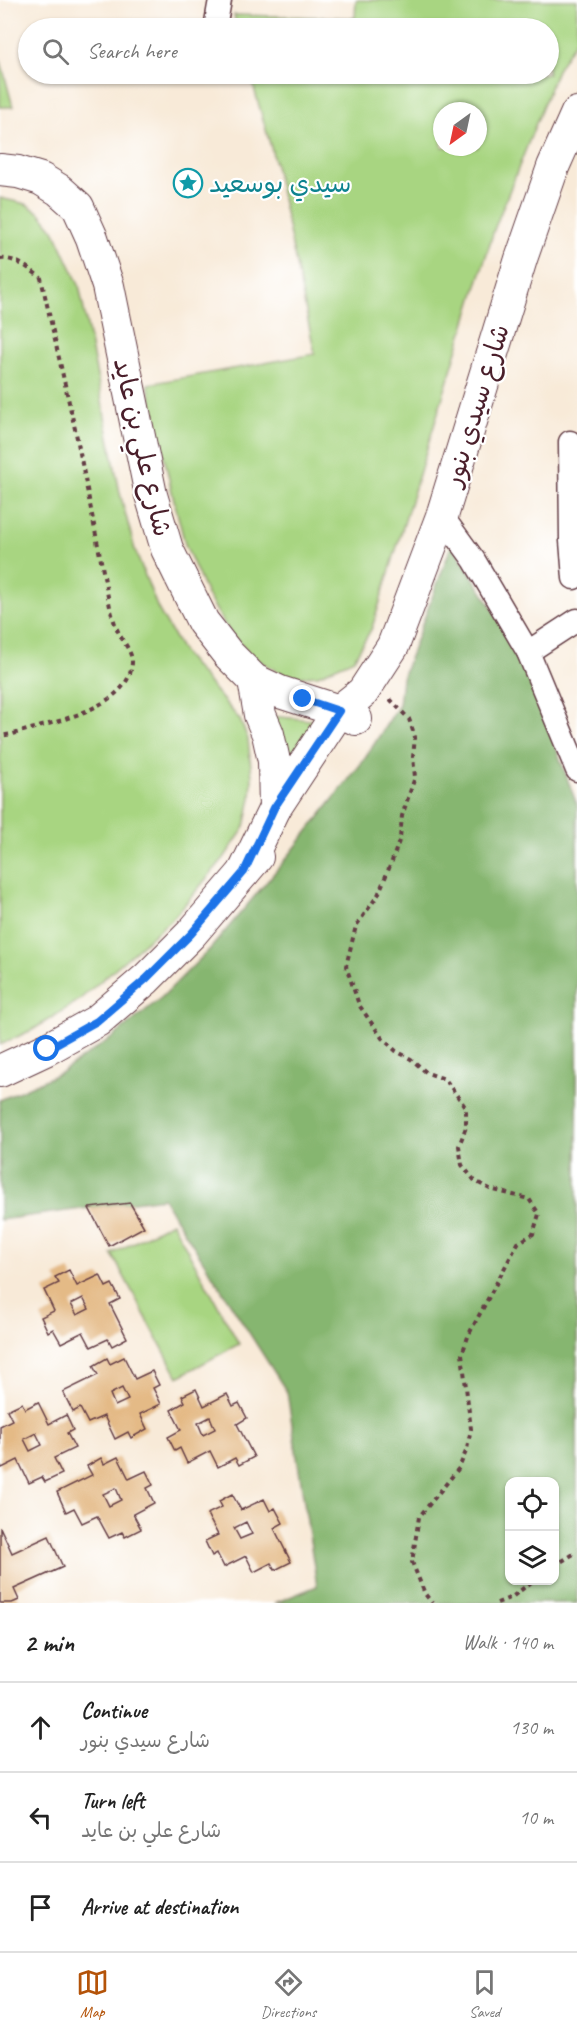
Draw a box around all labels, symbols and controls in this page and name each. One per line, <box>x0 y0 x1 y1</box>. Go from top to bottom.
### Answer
search box <box>18 18 559 84</box>
icon: search <box>39 35 72 68</box>
text: Search here <box>87 37 177 65</box>
north arrow <box>433 102 487 156</box>
place icon: سيدي بوسعيد <box>172 167 204 199</box>
place label: سيدي بوسعيد <box>209 167 351 202</box>
street label: شارع سيدي بنور <box>436 320 519 493</box>
street label: شارع علي بن عايد <box>100 355 179 541</box>
route end <box>289 685 315 711</box>
route start <box>33 1035 59 1061</box>
map controls <box>505 1477 559 1585</box>
button: locate <box>505 1477 559 1531</box>
button: layers <box>505 1531 559 1585</box>
text: 2 min <box>24 1626 74 1659</box>
text: Walk · 140 m <box>463 1630 553 1655</box>
text: Continue <box>81 1697 147 1725</box>
icon: ahead <box>24 1711 57 1744</box>
text: 130 m <box>510 1715 553 1740</box>
text: شارع سيدي بنور <box>81 1728 210 1753</box>
text: Turn left <box>81 1787 145 1815</box>
icon: left <box>24 1801 57 1834</box>
text: 10 m <box>519 1805 553 1830</box>
text: شارع علي بن عايد <box>81 1818 221 1843</box>
icon: arrive <box>24 1891 57 1924</box>
text: Arrive at destination <box>81 1893 238 1921</box>
tab: Map <box>76 1966 109 2022</box>
tab: Directions <box>261 1966 316 2022</box>
tab: Saved <box>468 1966 501 2022</box>

